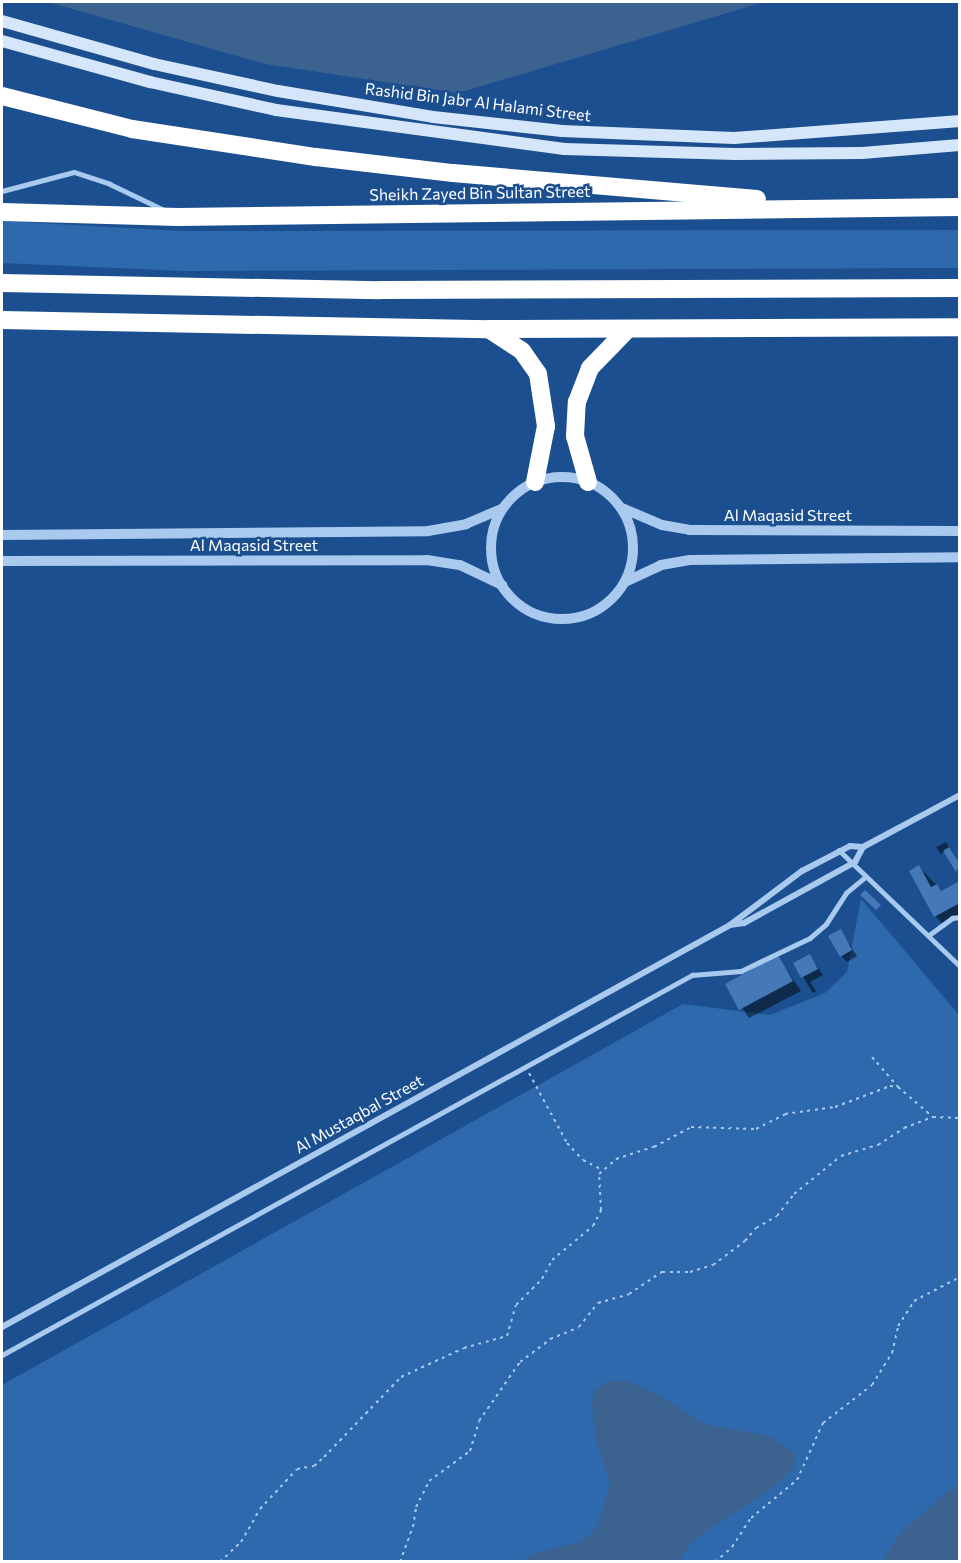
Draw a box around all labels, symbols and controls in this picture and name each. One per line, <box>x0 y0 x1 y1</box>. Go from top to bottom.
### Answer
street label: Rashid Bin Jabr Al Halami Street <box>364 79 592 125</box>
street label: Sheikh Zayed Bin Sultan Street <box>369 181 591 205</box>
street label: Al Maqasid Street <box>724 505 852 525</box>
street label: Al Maqasid Street <box>190 535 318 555</box>
street label: Al Mustaqbal Street <box>291 1071 427 1157</box>

